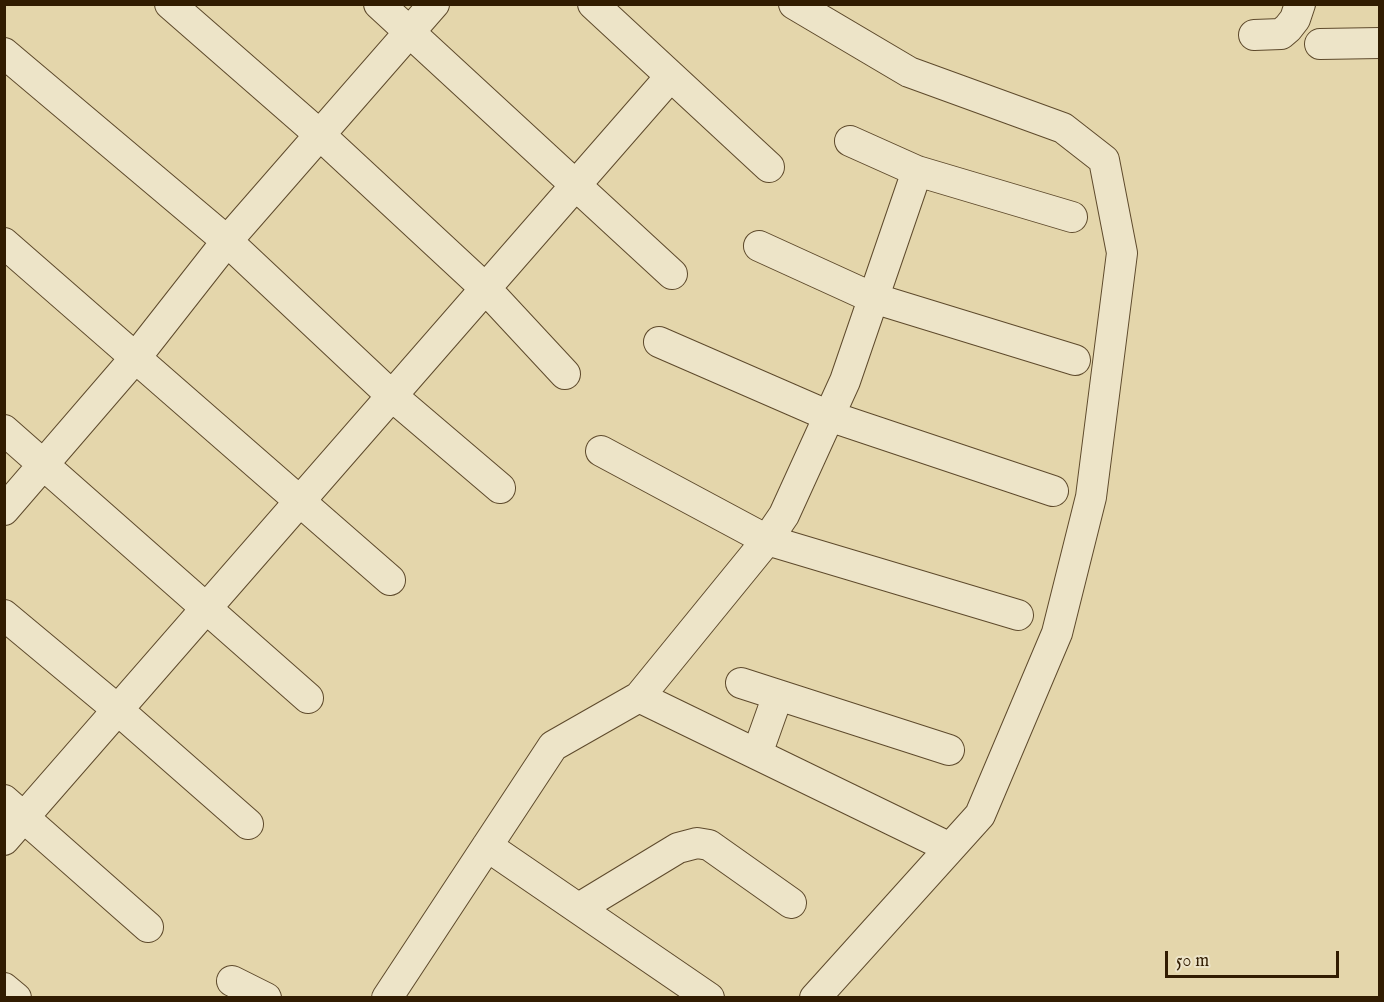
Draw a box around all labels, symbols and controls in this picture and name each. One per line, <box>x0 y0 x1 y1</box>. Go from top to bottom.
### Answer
scale bar <box>1168 939 1342 977</box>
text: 50 m <box>1176 950 1209 973</box>

